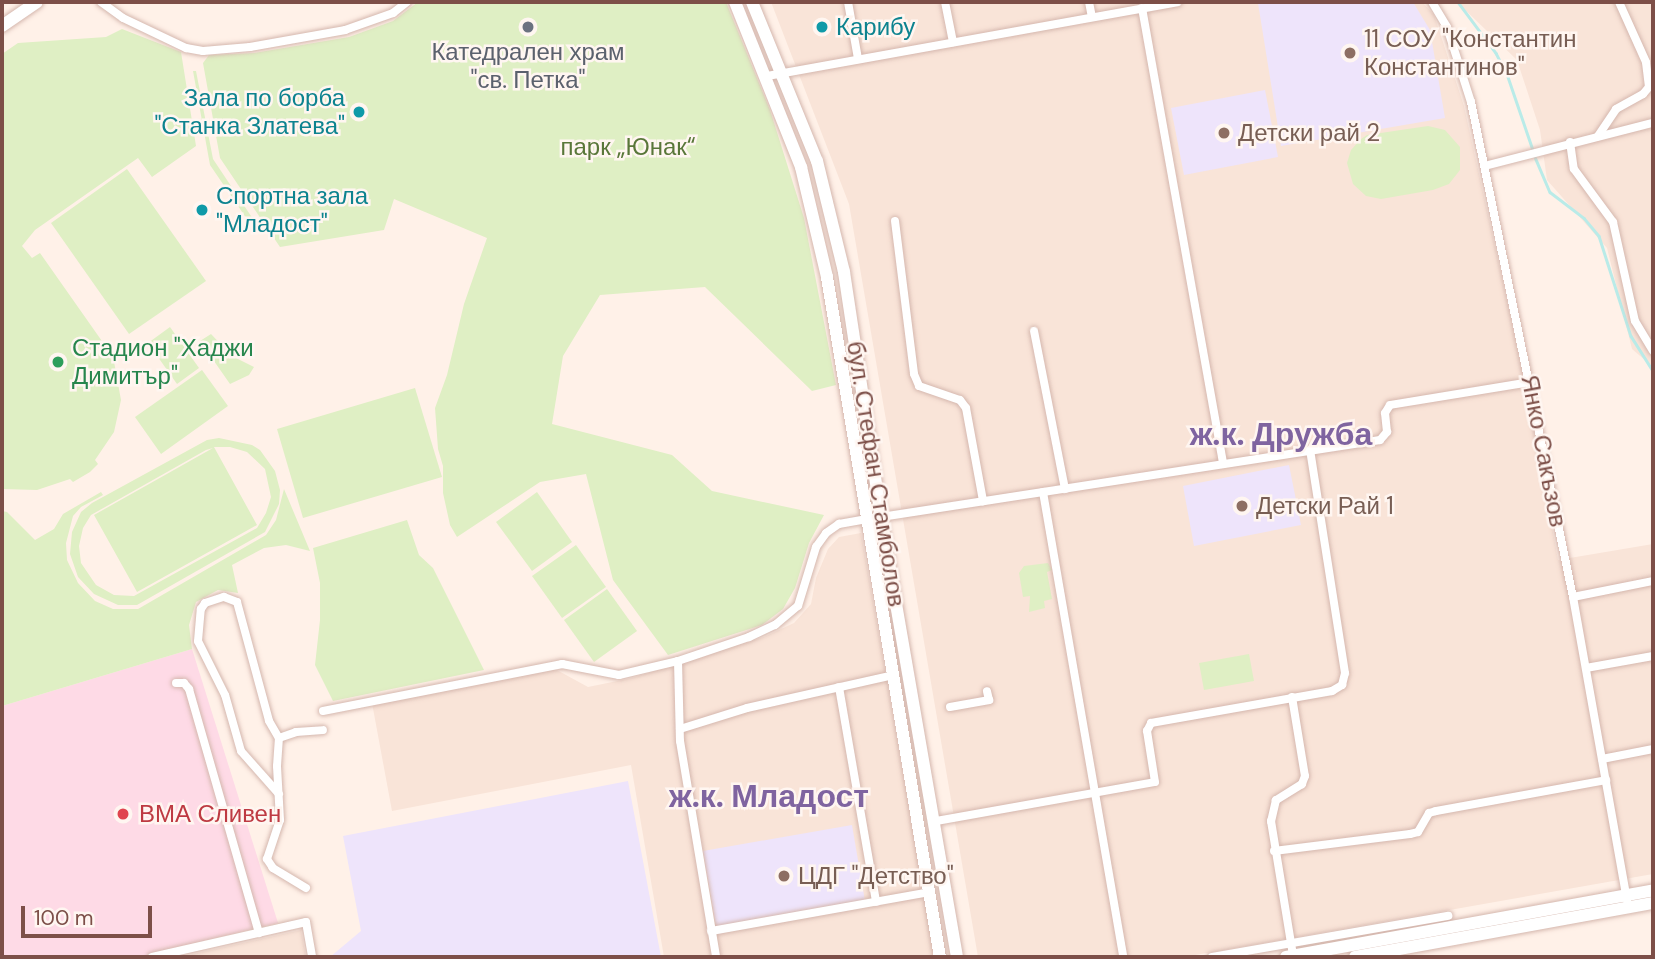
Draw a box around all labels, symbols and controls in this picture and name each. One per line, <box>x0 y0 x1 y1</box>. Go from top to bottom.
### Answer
place label: Карибу <box>836 13 915 41</box>
marker: Катедрален храм "св. Петка" <box>520 19 536 35</box>
marker: Карибу <box>814 19 830 35</box>
place label: 11 СОУ "Константин Константинов" <box>1364 25 1576 81</box>
place label: Катедрален храм "св. Петка" <box>431 38 625 94</box>
marker: 11 СОУ "Константин Константинов" <box>1342 45 1358 61</box>
place label: Зала по борба "Станка Златева" <box>154 84 345 140</box>
marker: Зала по борба "Станка Златева" <box>351 104 367 120</box>
place label: Детски рай 2 <box>1238 119 1380 147</box>
marker: Детски рай 2 <box>1216 125 1232 141</box>
park label: парк „Юнак“ <box>560 133 696 161</box>
place label: Спортна зала "Младост" <box>216 182 368 238</box>
marker: Спортна зала "Младост" <box>194 202 210 218</box>
place label: Стадион "Хаджи Димитър" <box>72 334 254 390</box>
street label: бул. Стефан Стамболов <box>841 339 911 609</box>
marker: Стадион "Хаджи Димитър" <box>50 354 66 370</box>
street label: Янко Сакъзов <box>1515 372 1573 530</box>
district label: ж.к. Дружба <box>1190 415 1372 453</box>
place label: Детски Рай 1 <box>1256 492 1394 520</box>
marker: Детски Рай 1 <box>1234 498 1250 514</box>
district label: ж.к. Младост <box>669 777 869 815</box>
place label: ВМА Сливен <box>139 800 281 828</box>
marker: ВМА Сливен <box>113 804 133 824</box>
place label: ЦДГ "Детство" <box>798 862 954 890</box>
marker: ЦДГ "Детство" <box>776 868 792 884</box>
scale bar <box>24 892 156 936</box>
text: 100 m <box>34 904 94 932</box>

